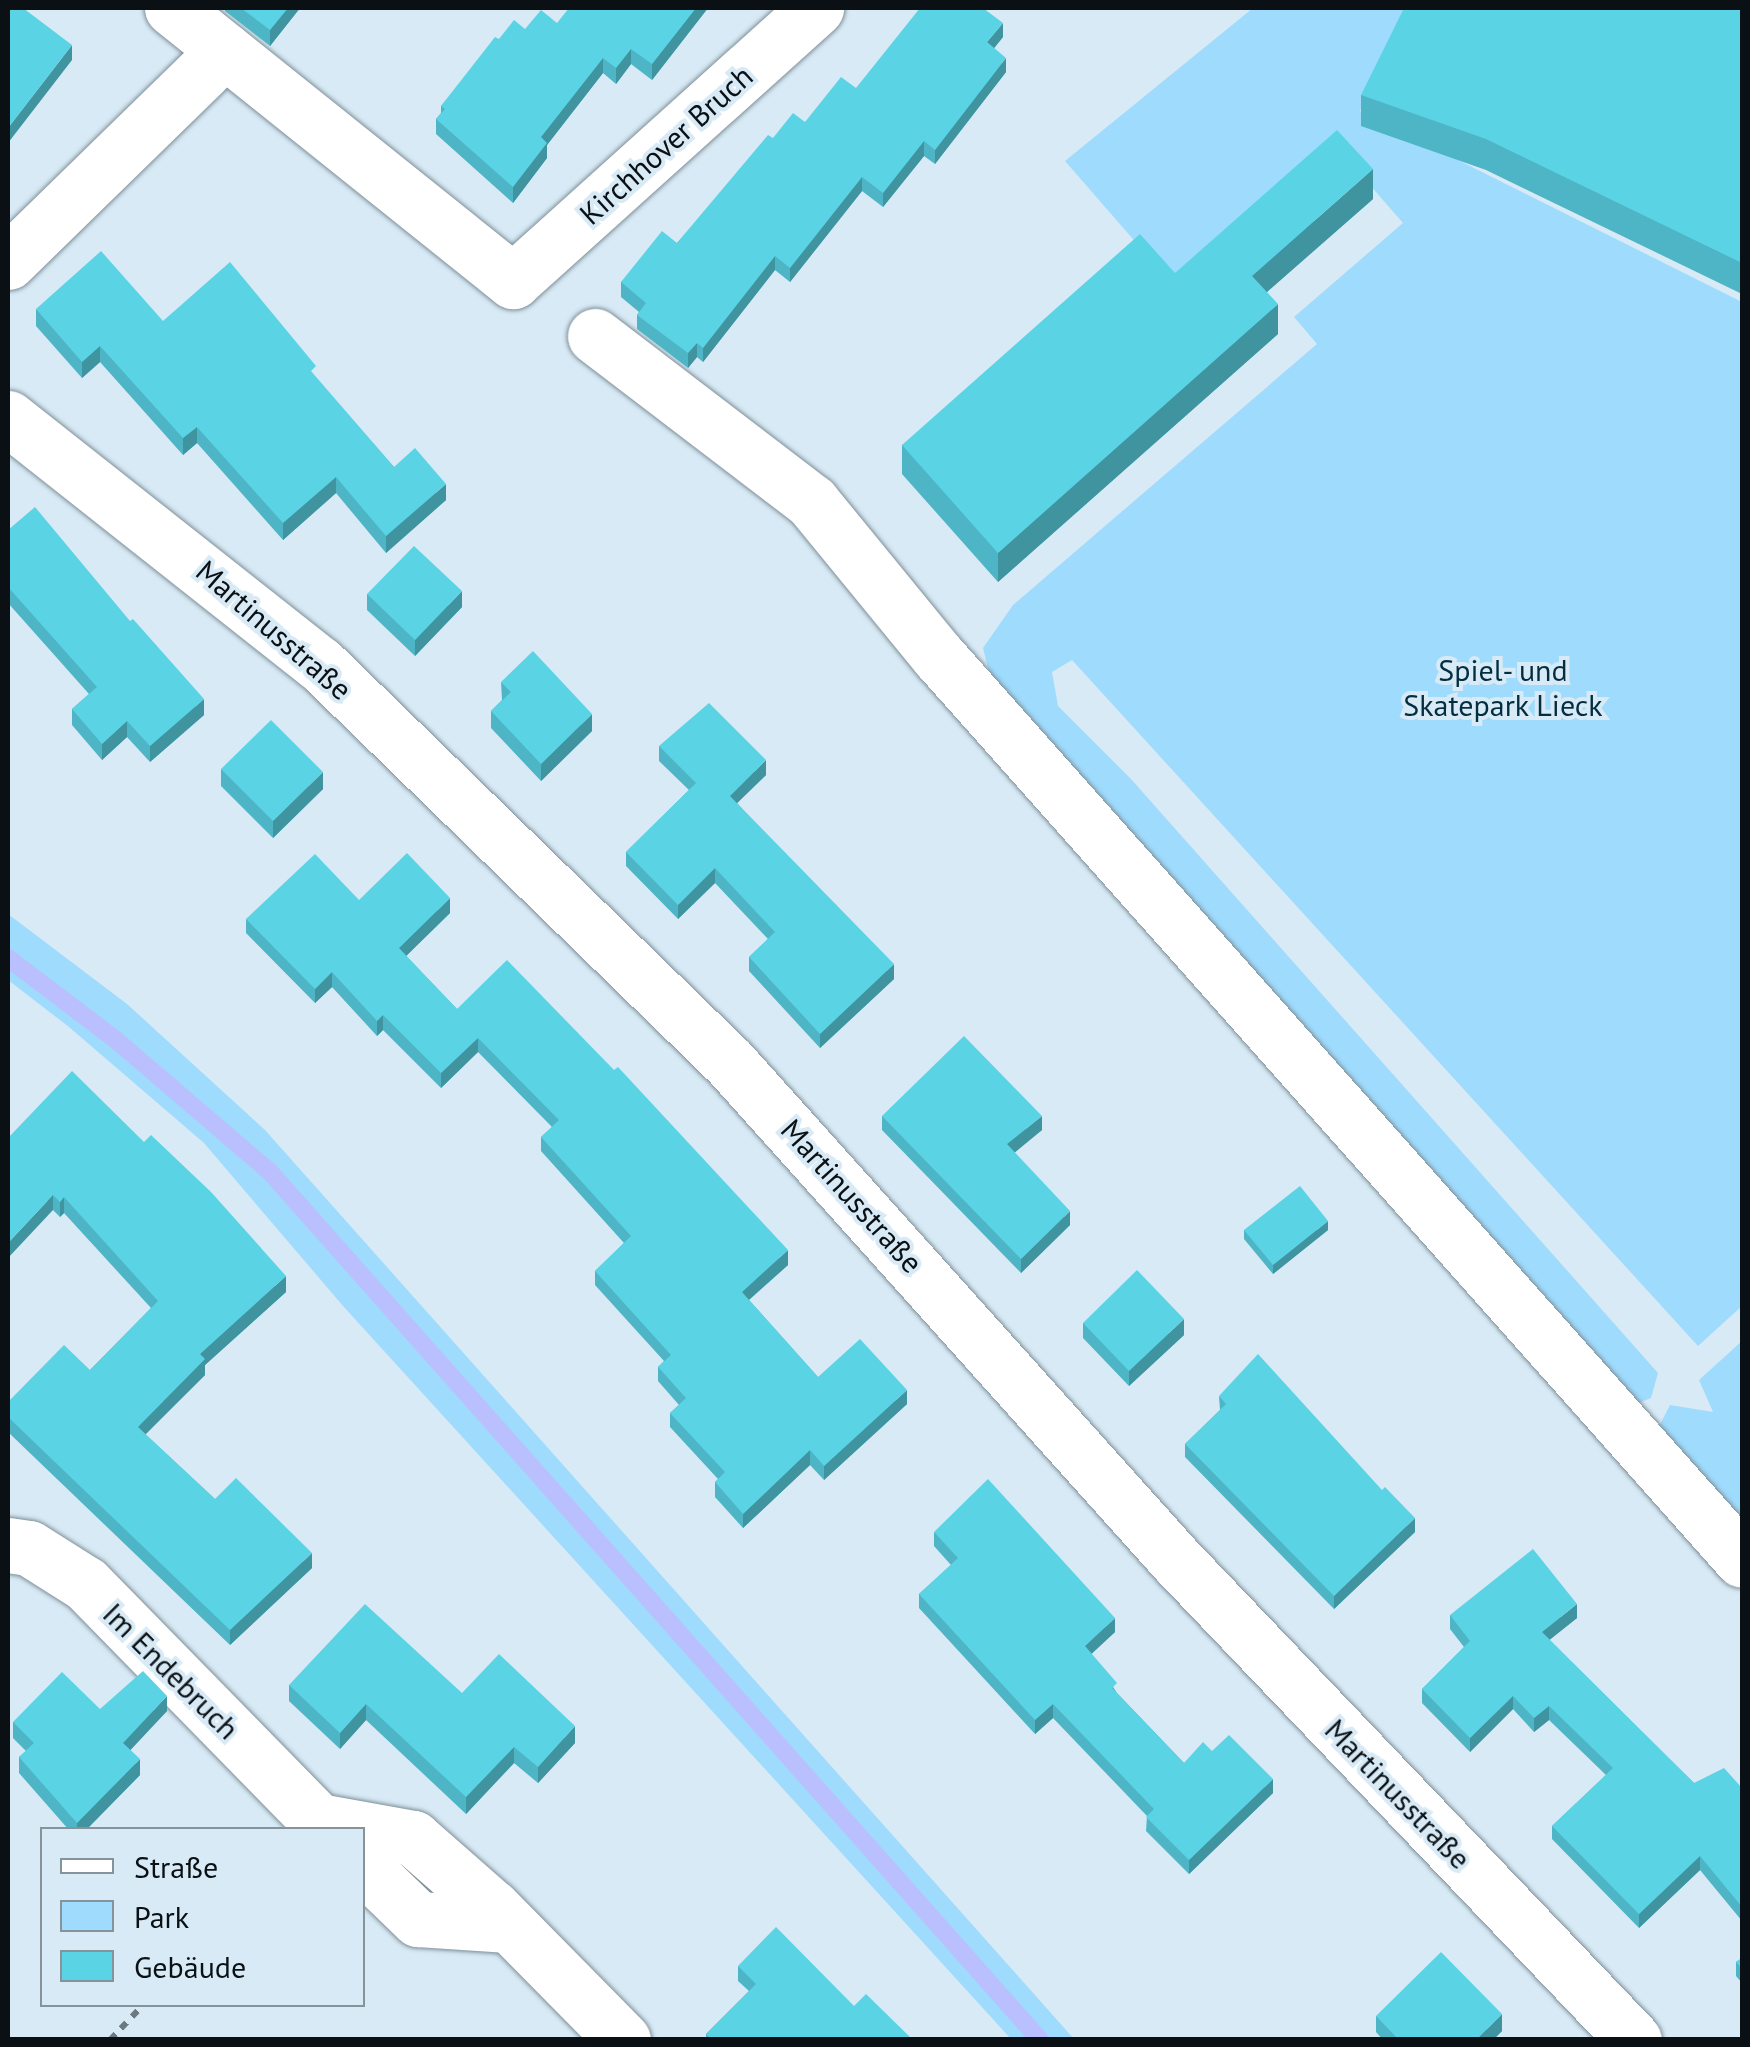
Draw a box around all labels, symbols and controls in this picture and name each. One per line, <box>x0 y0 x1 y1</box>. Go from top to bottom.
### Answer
street label: Kirchhover Bruch <box>572 58 760 232</box>
street label: Martinusstraße <box>189 553 359 707</box>
park label: Spiel- und Skatepark Lieck <box>1403 652 1603 722</box>
street label: Martinusstraße <box>774 1112 930 1280</box>
street label: Im Endebruch <box>96 1596 246 1746</box>
street label: Martinusstraße <box>1318 1712 1478 1876</box>
legend <box>40 1827 365 2007</box>
text: Straße <box>134 1847 218 1886</box>
text: Park <box>134 1897 189 1936</box>
text: Gebäude <box>134 1947 246 1986</box>

